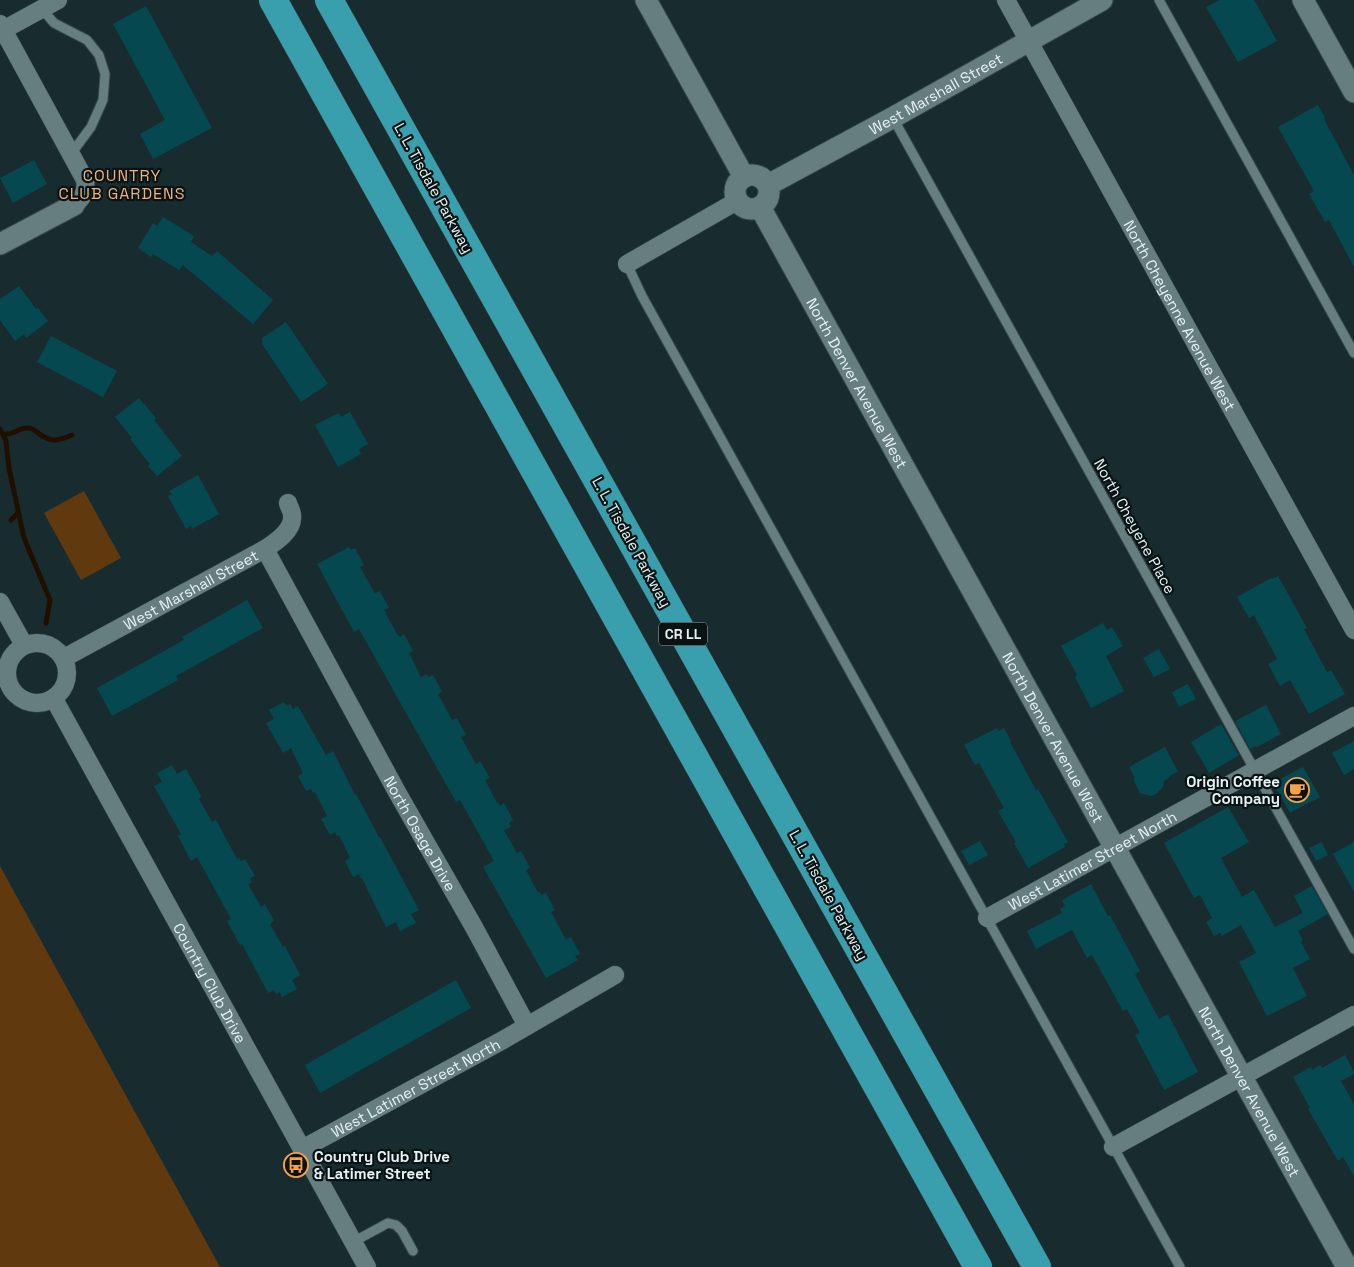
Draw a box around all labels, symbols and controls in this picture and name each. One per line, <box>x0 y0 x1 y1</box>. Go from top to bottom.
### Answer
street label: West Marshall Street <box>865 48 1006 138</box>
street label: L. L. Tisdale Parkway <box>390 120 478 256</box>
district label: COUNTRY CLUB GARDENS <box>59 165 185 204</box>
street label: North Cheyenne Avenue West <box>1120 216 1240 414</box>
street label: North Denver Avenue West <box>803 294 912 471</box>
street label: North Cheyene Place <box>1090 455 1180 597</box>
street label: L. L. Tisdale Parkway <box>588 474 676 610</box>
street label: West Marshall Street <box>120 545 261 634</box>
road number: CR LL <box>659 622 707 646</box>
street label: North Denver Avenue West <box>999 649 1108 826</box>
street label: North Osage Drive <box>380 772 461 894</box>
place label: Origin Coffee Company <box>1186 772 1280 808</box>
cafe icon: Origin Coffee Company <box>1284 777 1310 803</box>
street label: West Latimer Street North <box>1005 806 1180 914</box>
street label: L. L. Tisdale Parkway <box>785 827 873 963</box>
street label: Country Club Drive <box>170 919 251 1046</box>
street label: North Denver Avenue West <box>1195 1003 1305 1180</box>
street label: West Latimer Street North <box>328 1034 503 1141</box>
place label: Country Club Drive & Latimer Street <box>314 1147 450 1183</box>
bus stop icon: Country Club Drive & Latimer Street <box>283 1152 309 1178</box>

